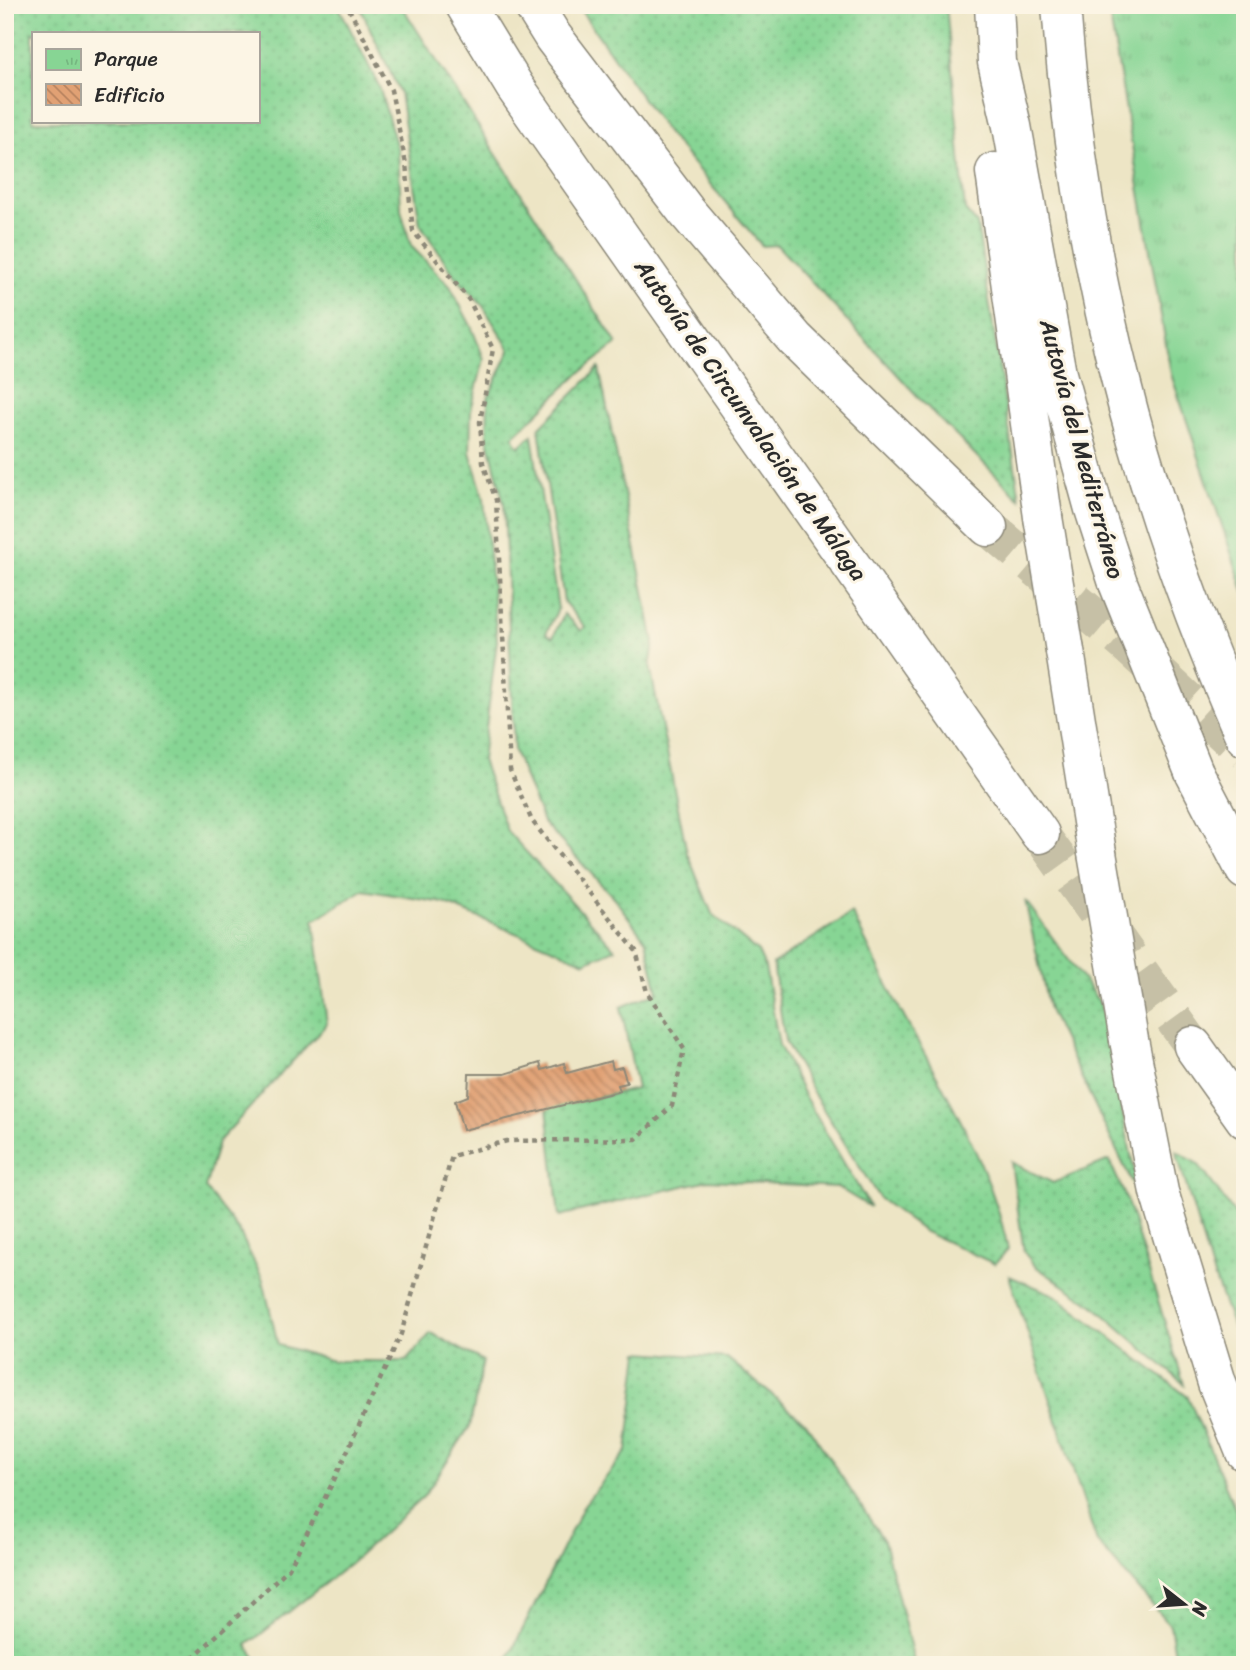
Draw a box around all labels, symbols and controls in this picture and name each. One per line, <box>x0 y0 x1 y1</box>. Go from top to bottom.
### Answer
legend <box>32 32 259 122</box>
text: Parque <box>94 40 158 78</box>
text: Edificio <box>94 76 165 114</box>
street label: Autovía de Circunvalación de Málaga <box>623 249 879 590</box>
street label: Autovía del Mediterráneo <box>1027 313 1137 584</box>
north arrow <box>1148 1568 1218 1638</box>
text: N <box>1182 1597 1218 1621</box>

